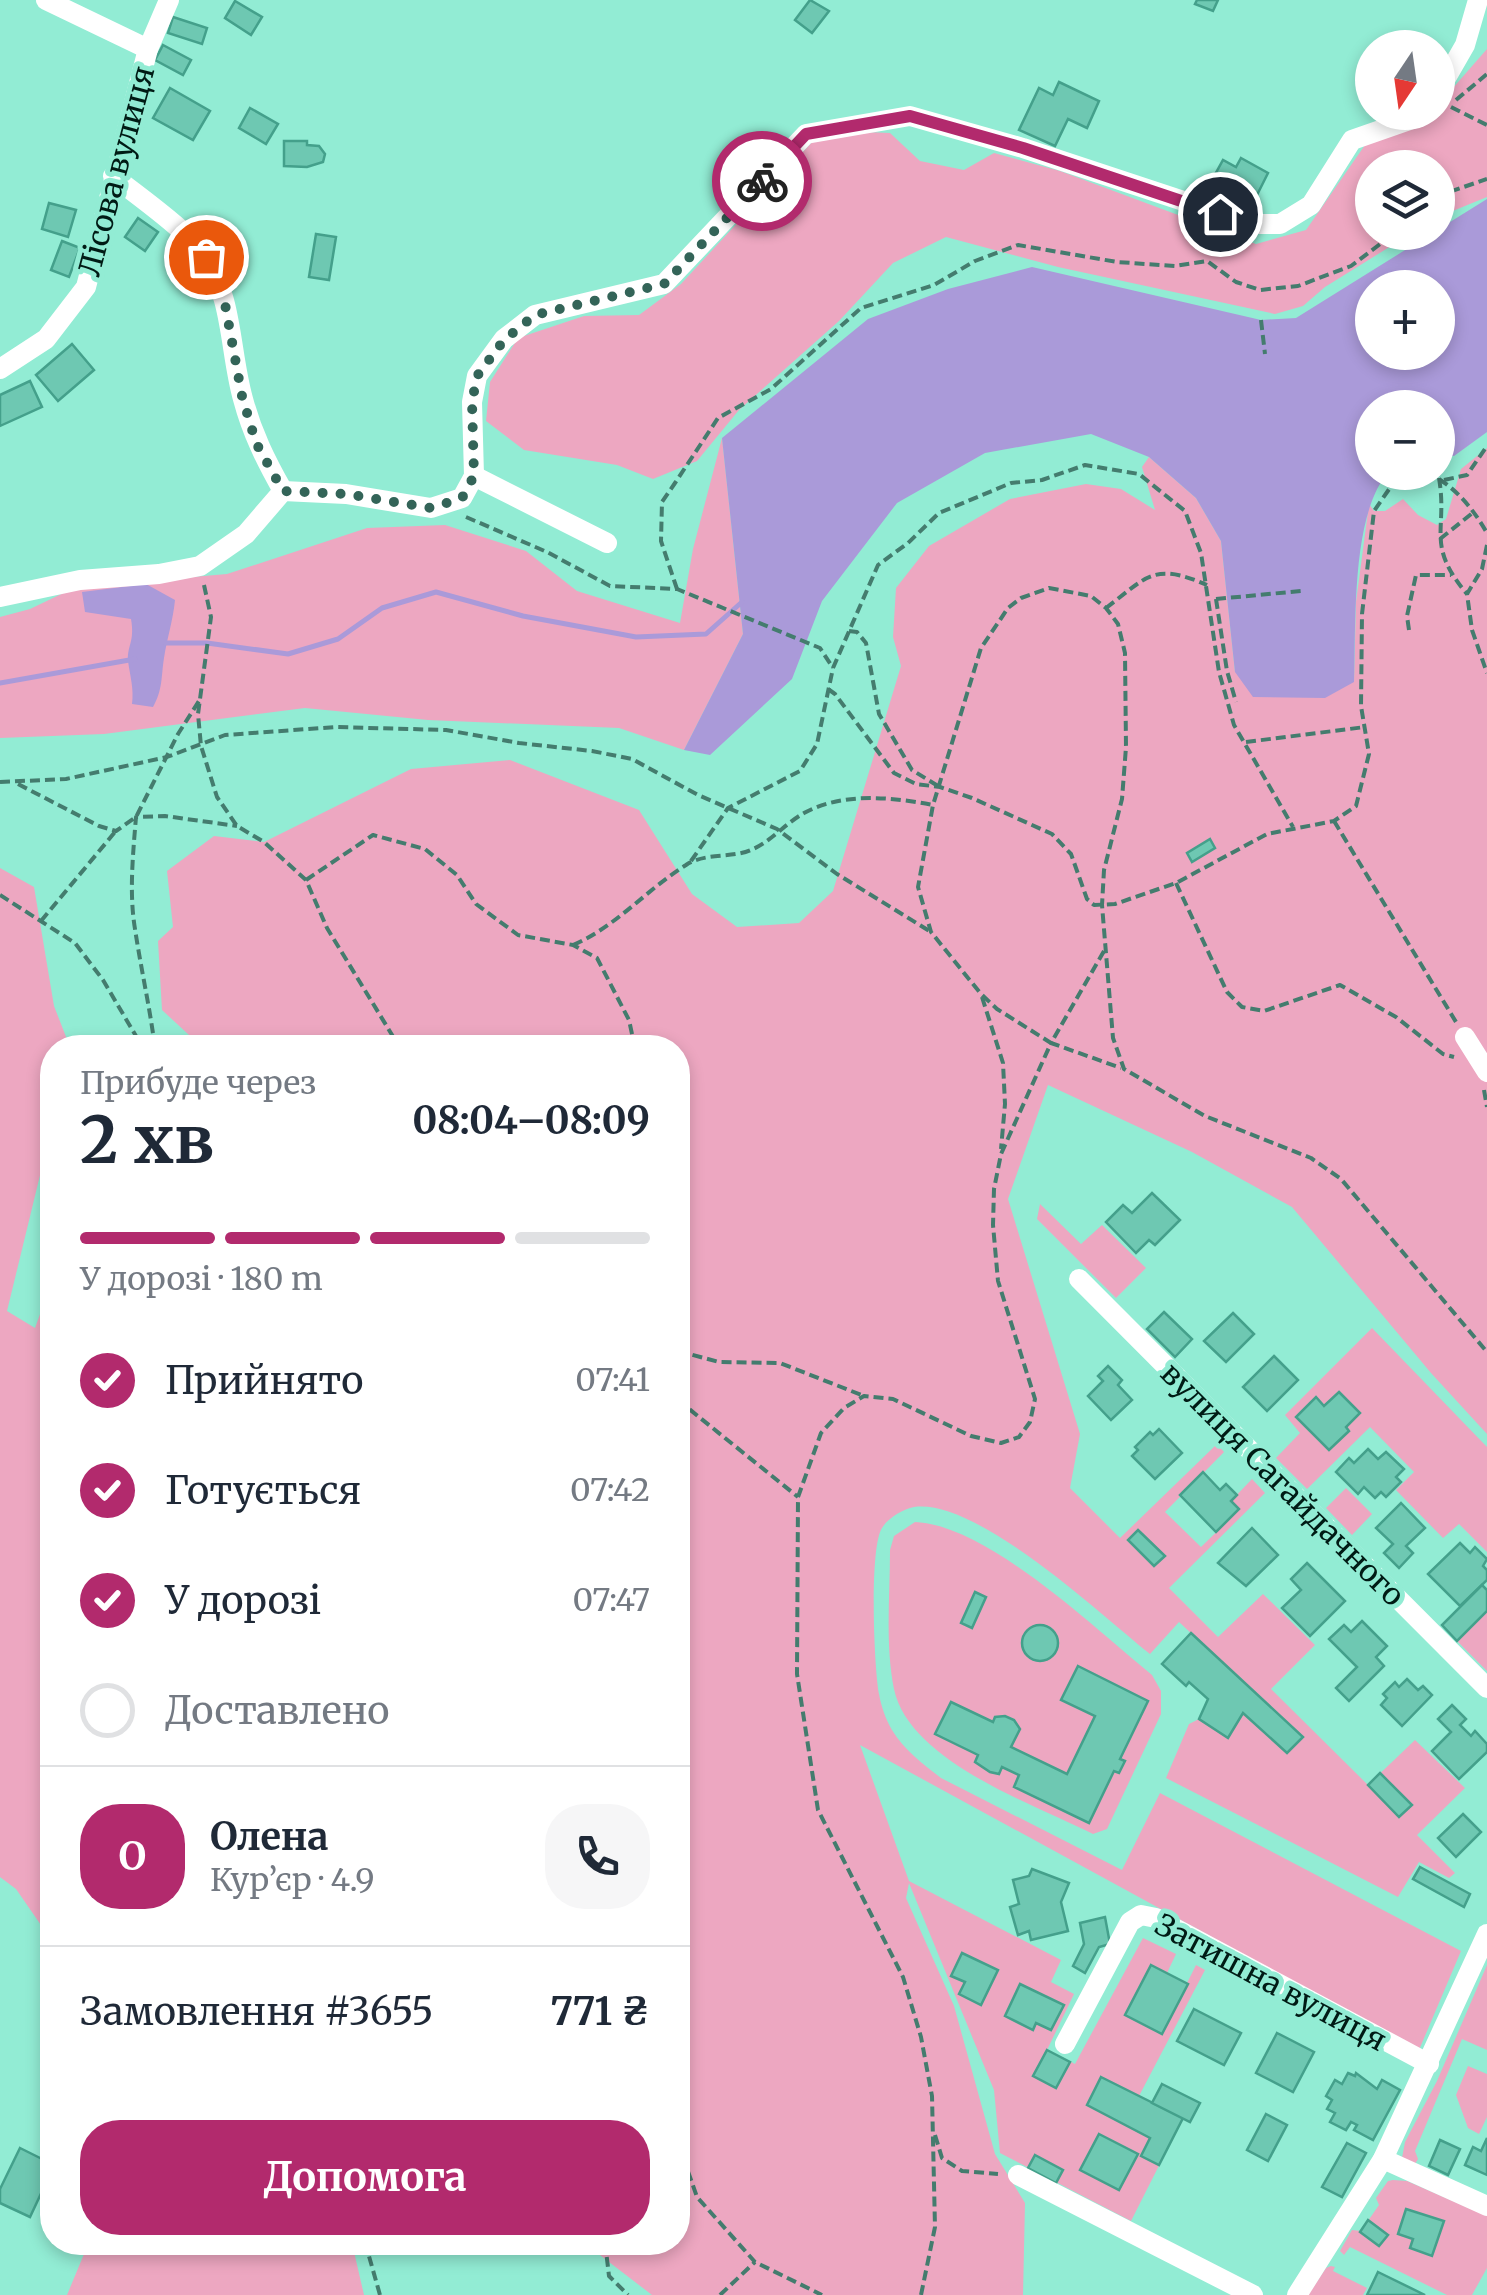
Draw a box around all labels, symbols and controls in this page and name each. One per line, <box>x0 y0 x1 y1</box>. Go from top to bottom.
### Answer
north arrow <box>1355 30 1455 130</box>
map controls <box>1355 30 1455 490</box>
street label: Лісова вулиця <box>70 62 162 280</box>
courier <box>712 131 812 231</box>
button: layers <box>1355 150 1455 250</box>
icon: bike <box>735 154 790 209</box>
pin <box>1178 172 1263 257</box>
icon: home <box>1193 187 1248 242</box>
pin <box>164 215 249 300</box>
icon: bag <box>179 230 234 285</box>
button: + <box>1355 270 1455 370</box>
button: − <box>1355 390 1455 490</box>
text: Прибуде через <box>80 1063 316 1103</box>
text: 08:04–08:09 <box>412 1097 650 1144</box>
text: 2 хв <box>80 1099 214 1181</box>
text: У дорозі · 180 m <box>80 1259 323 1299</box>
icon: check <box>80 1353 135 1408</box>
street label: вулиця Сагайдачного <box>1153 1354 1413 1614</box>
text: Прийнято <box>165 1357 363 1404</box>
text: 07:41 <box>575 1360 650 1400</box>
icon: check <box>80 1463 135 1518</box>
text: Готується <box>165 1467 361 1514</box>
text: 07:42 <box>570 1470 650 1510</box>
icon: check <box>80 1573 135 1628</box>
text: У дорозі <box>165 1577 321 1624</box>
text: 07:47 <box>572 1580 650 1620</box>
text: Доставлено <box>165 1687 389 1734</box>
button: phone <box>545 1804 650 1909</box>
text: Олена <box>210 1813 329 1860</box>
text: О <box>119 1833 146 1880</box>
text: Кур’єр · 4.9 <box>210 1860 375 1900</box>
street label: Затишна вулиця <box>1149 1905 1393 2059</box>
text: Замовлення #3655 <box>80 1988 434 2035</box>
text: 771 ₴ <box>550 1988 650 2035</box>
button: Допомога <box>80 2120 650 2235</box>

